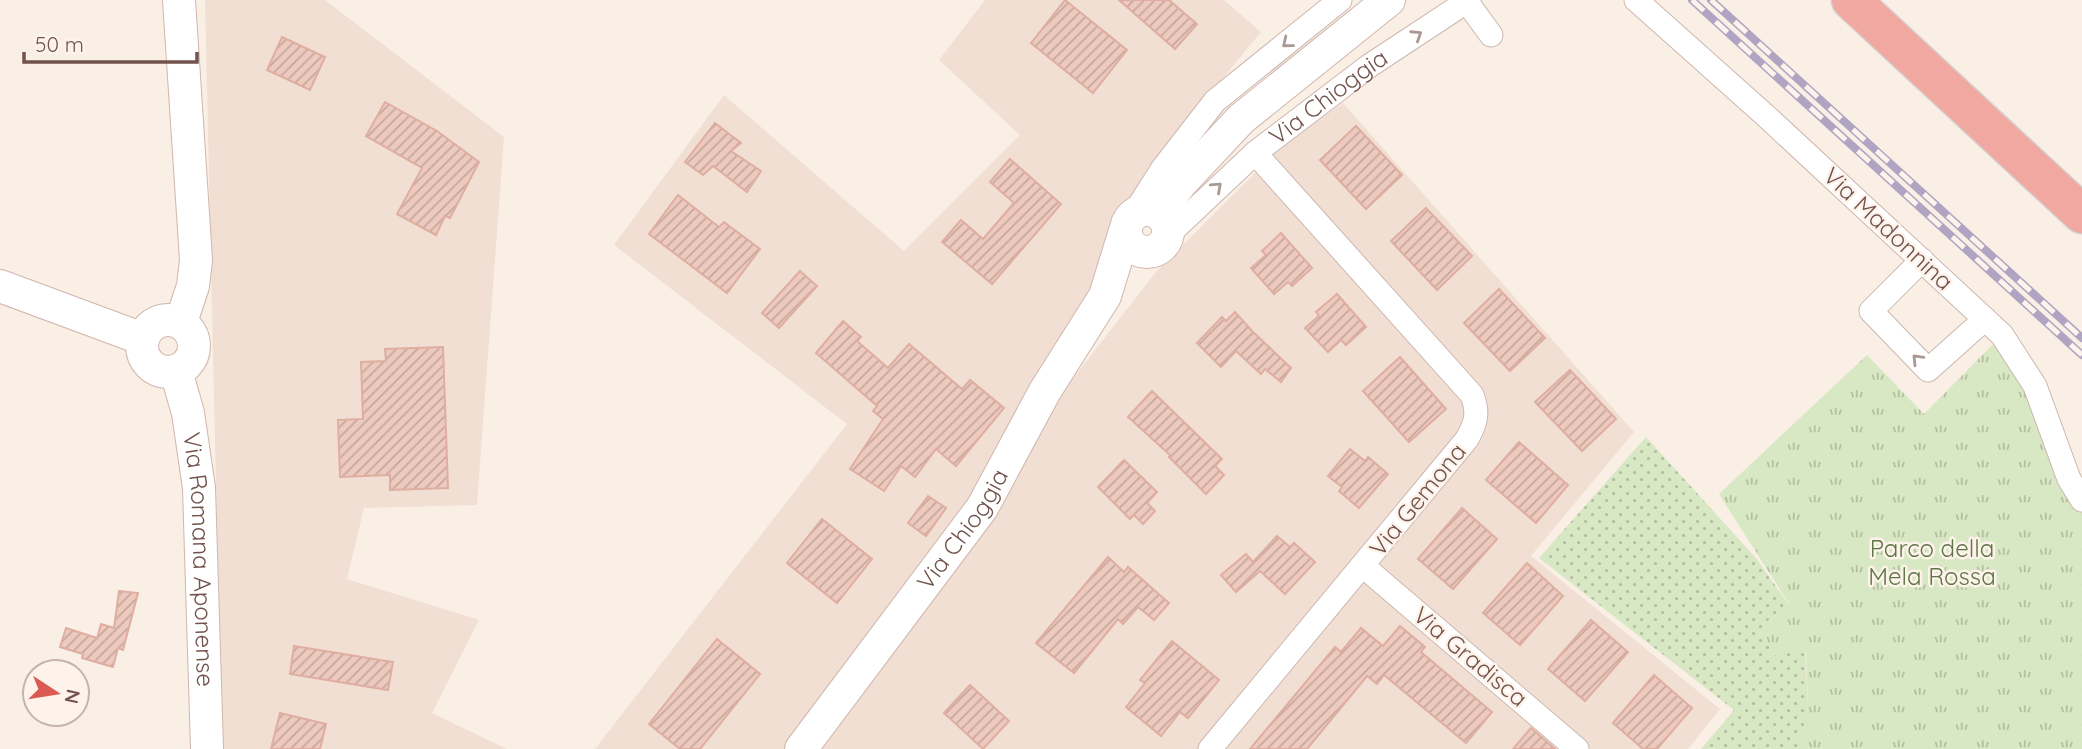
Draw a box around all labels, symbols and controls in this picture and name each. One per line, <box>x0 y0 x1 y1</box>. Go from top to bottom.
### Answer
scale bar <box>24 21 198 65</box>
one-way arrow <box>1409 30 1422 43</box>
text: 50 m <box>35 31 84 57</box>
one-way arrow <box>1282 35 1295 47</box>
street label: Via Chioggia <box>1263 42 1393 151</box>
street label: Via Madonnina <box>1817 160 1960 296</box>
one-way arrow <box>1209 183 1222 196</box>
one-way arrow <box>1913 354 1926 367</box>
street label: Via Romana Aponense <box>177 430 221 687</box>
street label: Via Gemona <box>1362 437 1472 562</box>
street label: Via Chioggia <box>910 463 1014 595</box>
park label: Parco della Mela Rossa <box>1868 533 1996 591</box>
street label: Via Gradisca <box>1407 600 1534 713</box>
north arrow <box>21 658 91 728</box>
text: N <box>59 687 86 706</box>

